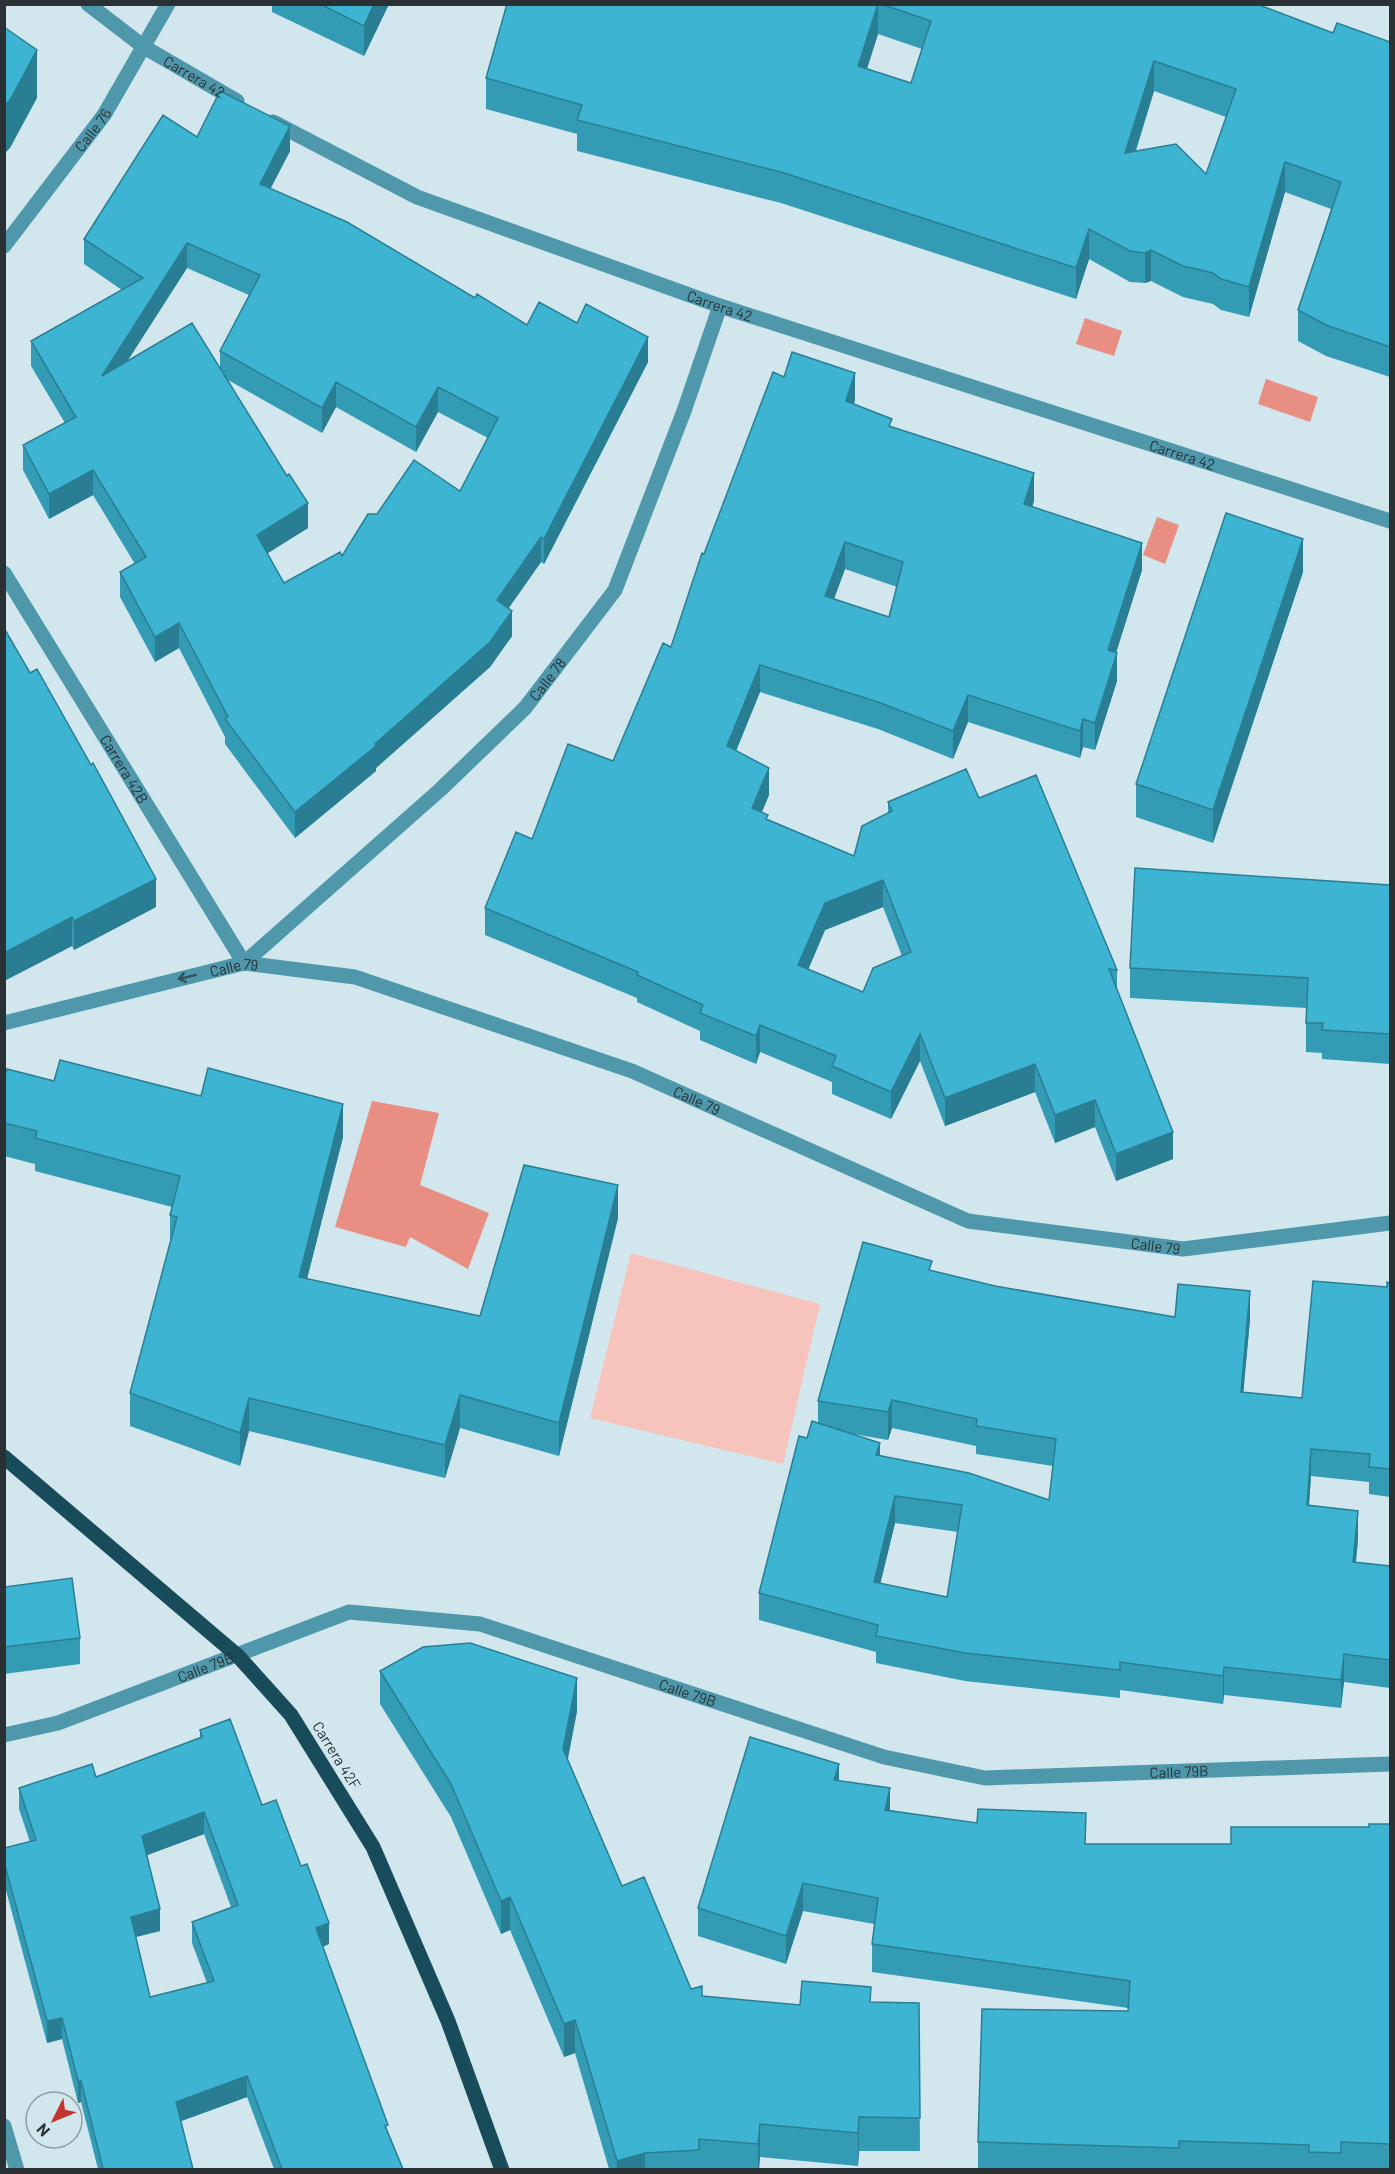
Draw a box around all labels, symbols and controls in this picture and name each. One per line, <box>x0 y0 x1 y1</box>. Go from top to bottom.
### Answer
street label: Carrera 42 <box>161 51 228 101</box>
street label: Calle 76 <box>70 105 115 155</box>
street label: Carrera 42 <box>685 286 755 325</box>
street label: Carrera 42 <box>1147 435 1218 473</box>
street label: Calle 78 <box>525 654 569 704</box>
street label: Carrera 42B <box>97 731 152 807</box>
street label: Calle 79 <box>208 954 259 980</box>
one-way arrow <box>178 972 197 984</box>
street label: Calle 79 <box>671 1082 723 1118</box>
street label: Calle 79 <box>1130 1233 1181 1258</box>
street label: Calle 79B <box>175 1648 236 1686</box>
street label: Calle 79B <box>657 1675 719 1710</box>
street label: Carrera 42F <box>309 1718 365 1793</box>
street label: Calle 79B <box>1149 1761 1209 1781</box>
north arrow <box>24 2090 84 2150</box>
text: N <box>32 2120 53 2141</box>

